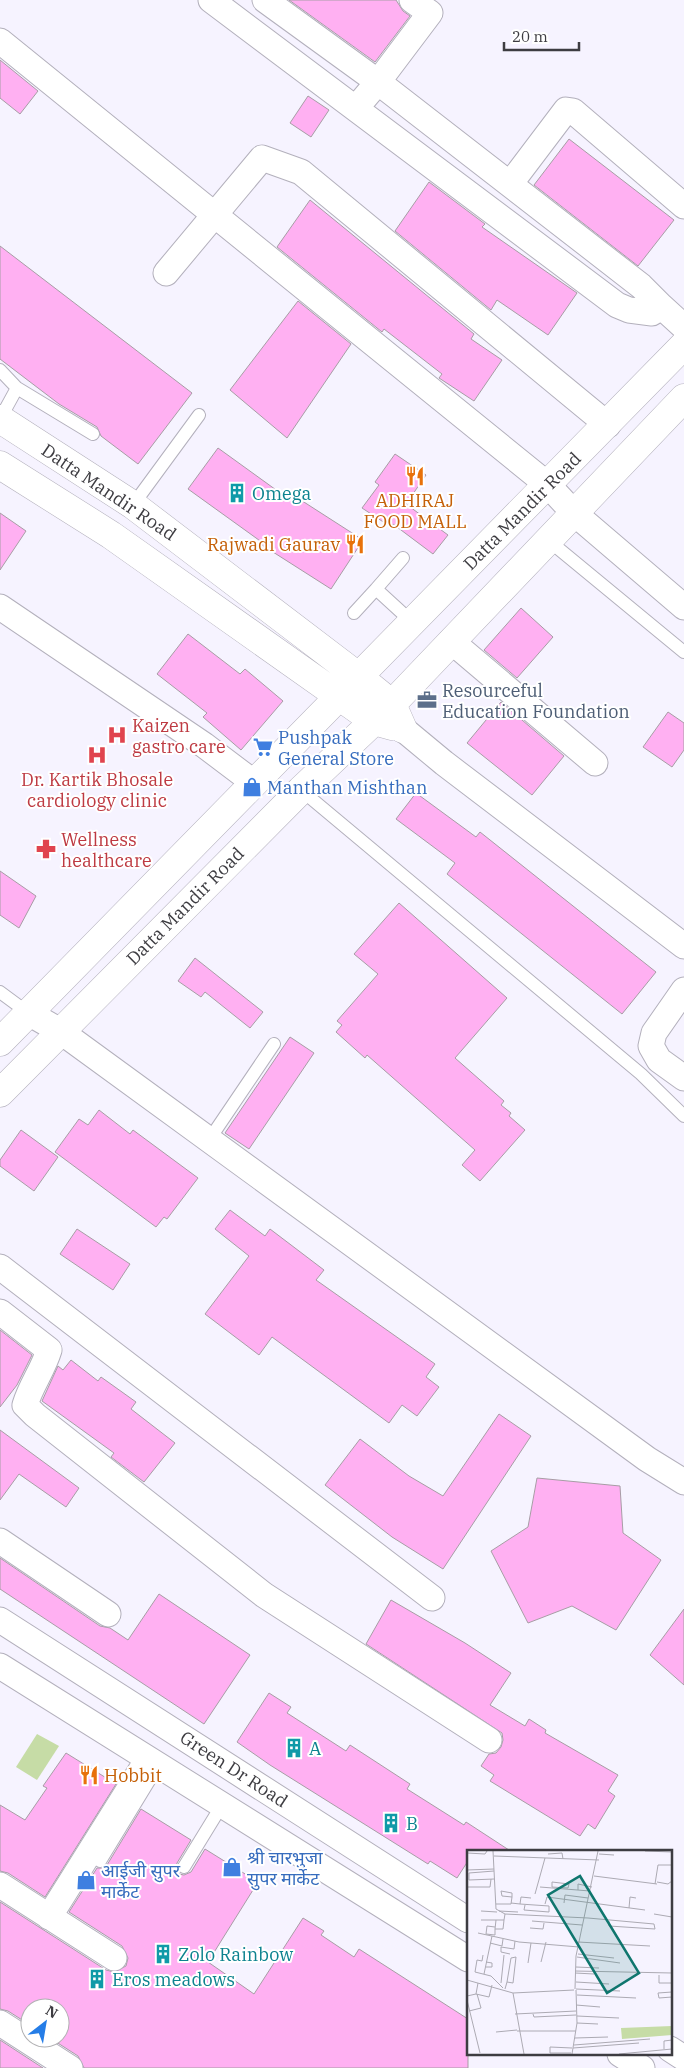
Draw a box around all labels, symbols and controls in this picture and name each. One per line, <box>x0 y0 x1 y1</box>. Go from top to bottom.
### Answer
scale bar <box>504 20 579 52</box>
text: 20 m <box>512 27 548 46</box>
street label: Datta Mandir Road <box>37 438 181 546</box>
street label: Datta Mandir Road <box>458 447 586 575</box>
restaurant icon: ADHIRAJ FOOD MALL <box>404 465 426 487</box>
building icon: Omega <box>226 482 248 504</box>
place label: Omega <box>252 482 311 505</box>
place label: ADHIRAJ FOOD MALL <box>363 489 467 533</box>
place label: Rajwadi Gaurav <box>207 533 340 556</box>
restaurant icon: Rajwadi Gaurav <box>344 533 366 555</box>
place label: Resourceful Education Foundation <box>442 679 630 723</box>
office icon: Resourceful Education Foundation <box>416 689 438 711</box>
place label: Kaizen gastro care <box>132 714 226 758</box>
hospital icon: Kaizen gastro care <box>106 724 128 746</box>
place label: Pushpak General Store <box>278 726 394 770</box>
supermarket icon: Pushpak General Store <box>252 736 274 758</box>
hospital icon: Dr. Kartik Bhosale cardiology clinic <box>86 744 108 766</box>
place label: Dr. Kartik Bhosale cardiology clinic <box>21 768 173 812</box>
shop icon: Manthan Mishthan <box>241 776 263 798</box>
place label: Manthan Mishthan <box>267 776 427 799</box>
place label: Wellness healthcare <box>61 828 152 872</box>
pharmacy icon: Wellness healthcare <box>35 838 57 860</box>
street label: Datta Mandir Road <box>121 842 249 970</box>
street label: Green Dr Road <box>176 1726 292 1812</box>
building icon: A <box>283 1737 305 1759</box>
place label: A <box>309 1737 322 1760</box>
restaurant icon: Hobbit <box>78 1764 100 1786</box>
place label: Hobbit <box>104 1764 162 1787</box>
building icon: B <box>380 1812 402 1834</box>
place label: B <box>406 1812 418 1835</box>
place label: श्री चारभुजा सुपर मार्केट <box>247 1846 323 1891</box>
inset map <box>467 1850 672 2056</box>
shop icon: श्री चारभुजा सुपर मार्केट <box>221 1856 243 1878</box>
place label: आईजी सुपर मार्केट <box>101 1859 181 1903</box>
shop icon: आईजी सुपर मार्केट <box>75 1869 97 1891</box>
building icon: Zolo Rainbow <box>152 1943 174 1965</box>
place label: Zolo Rainbow <box>178 1943 293 1966</box>
building icon: Eros meadows <box>86 1968 108 1990</box>
place label: Eros meadows <box>112 1968 235 1991</box>
north arrow <box>20 1998 70 2048</box>
text: N <box>42 2001 61 2022</box>

